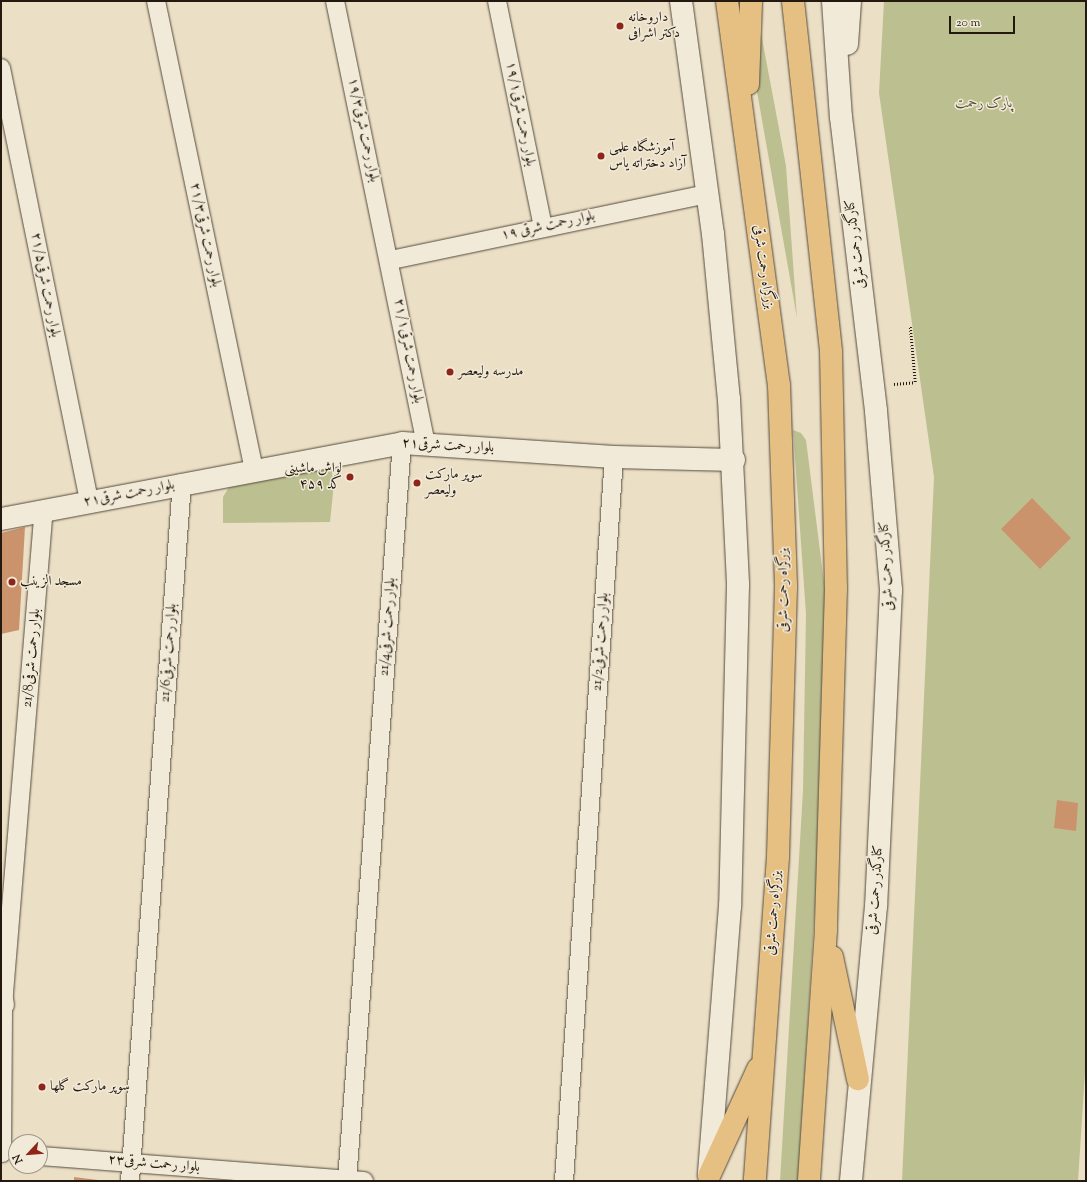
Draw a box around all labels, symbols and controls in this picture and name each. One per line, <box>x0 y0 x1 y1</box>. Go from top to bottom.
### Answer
scale bar <box>951 8 1017 34</box>
place label: داروخانه دکتر اشرافی <box>628 10 680 42</box>
text: 20 m <box>956 14 980 32</box>
marker: داروخانه دکتر اشرافی <box>615 21 625 31</box>
street label: بلوار رحمت شرقی۱۹/۱ <box>502 60 538 168</box>
street label: بلوار رحمت شرقی۱۹/۳ <box>344 76 382 184</box>
park label: پارک رحمت <box>955 96 1013 112</box>
place label: آموزشگاه علمی آزاد دختراته یاس <box>609 140 686 172</box>
marker: آموزشگاه علمی آزاد دختراته یاس <box>596 151 606 161</box>
street label: بلوار رحمت شرقی۲۱/۳ <box>186 181 224 289</box>
street label: کنارگذر رحمت شرقی <box>842 198 870 290</box>
street label: بلوار رحمت شرقی ۱۹ <box>500 208 596 244</box>
street label: بزرگراه رحمت شرقی <box>749 224 777 310</box>
street label: بلوار رحمت شرقی۲۱/۵ <box>27 231 63 339</box>
street label: بلوار رحمت شرقی۲۱/۱ <box>390 297 426 405</box>
place label: مدرسه ولیعصر <box>458 364 523 380</box>
marker: مدرسه ولیعصر <box>445 367 455 377</box>
street label: بلوار رحمت شرقی۲۱ <box>401 435 495 457</box>
place label: لواش ماشینی کد ۴۵۹ <box>285 461 342 494</box>
place label: سوپر مارکت ولیعصر <box>425 467 482 500</box>
marker: لواش ماشینی کد ۴۵۹ <box>345 472 355 482</box>
street label: بلوار رحمت شرقی۲۱ <box>82 477 176 511</box>
marker: سوپر مارکت ولیعصر <box>412 478 422 488</box>
street label: کنارگذر رحمت شرقی <box>876 521 898 611</box>
street label: بزرگراه رحمت شرقی <box>776 548 792 632</box>
place label: مسجد الزینب <box>20 574 82 590</box>
marker: مسجد الزینب <box>7 577 17 587</box>
street label: بلوار رحمت شرقی21/4 <box>376 577 400 677</box>
street label: بلوار رحمت شرقی21/2 <box>589 592 613 692</box>
street label: بلوار رحمت شرقی21/6 <box>157 603 181 703</box>
street label: بلوار رحمت شرقی21/8 <box>19 608 45 708</box>
street label: کنارگذر رحمت شرقی <box>864 845 888 935</box>
street label: بزرگراه رحمت شرقی <box>763 870 785 956</box>
place label: سوپر مارکت گلها <box>50 1079 130 1095</box>
marker: سوپر مارکت گلها <box>37 1082 47 1092</box>
north arrow <box>8 1134 48 1174</box>
text: N <box>9 1151 27 1166</box>
street label: بلوار رحمت شرقی۲۳ <box>107 1152 201 1176</box>

